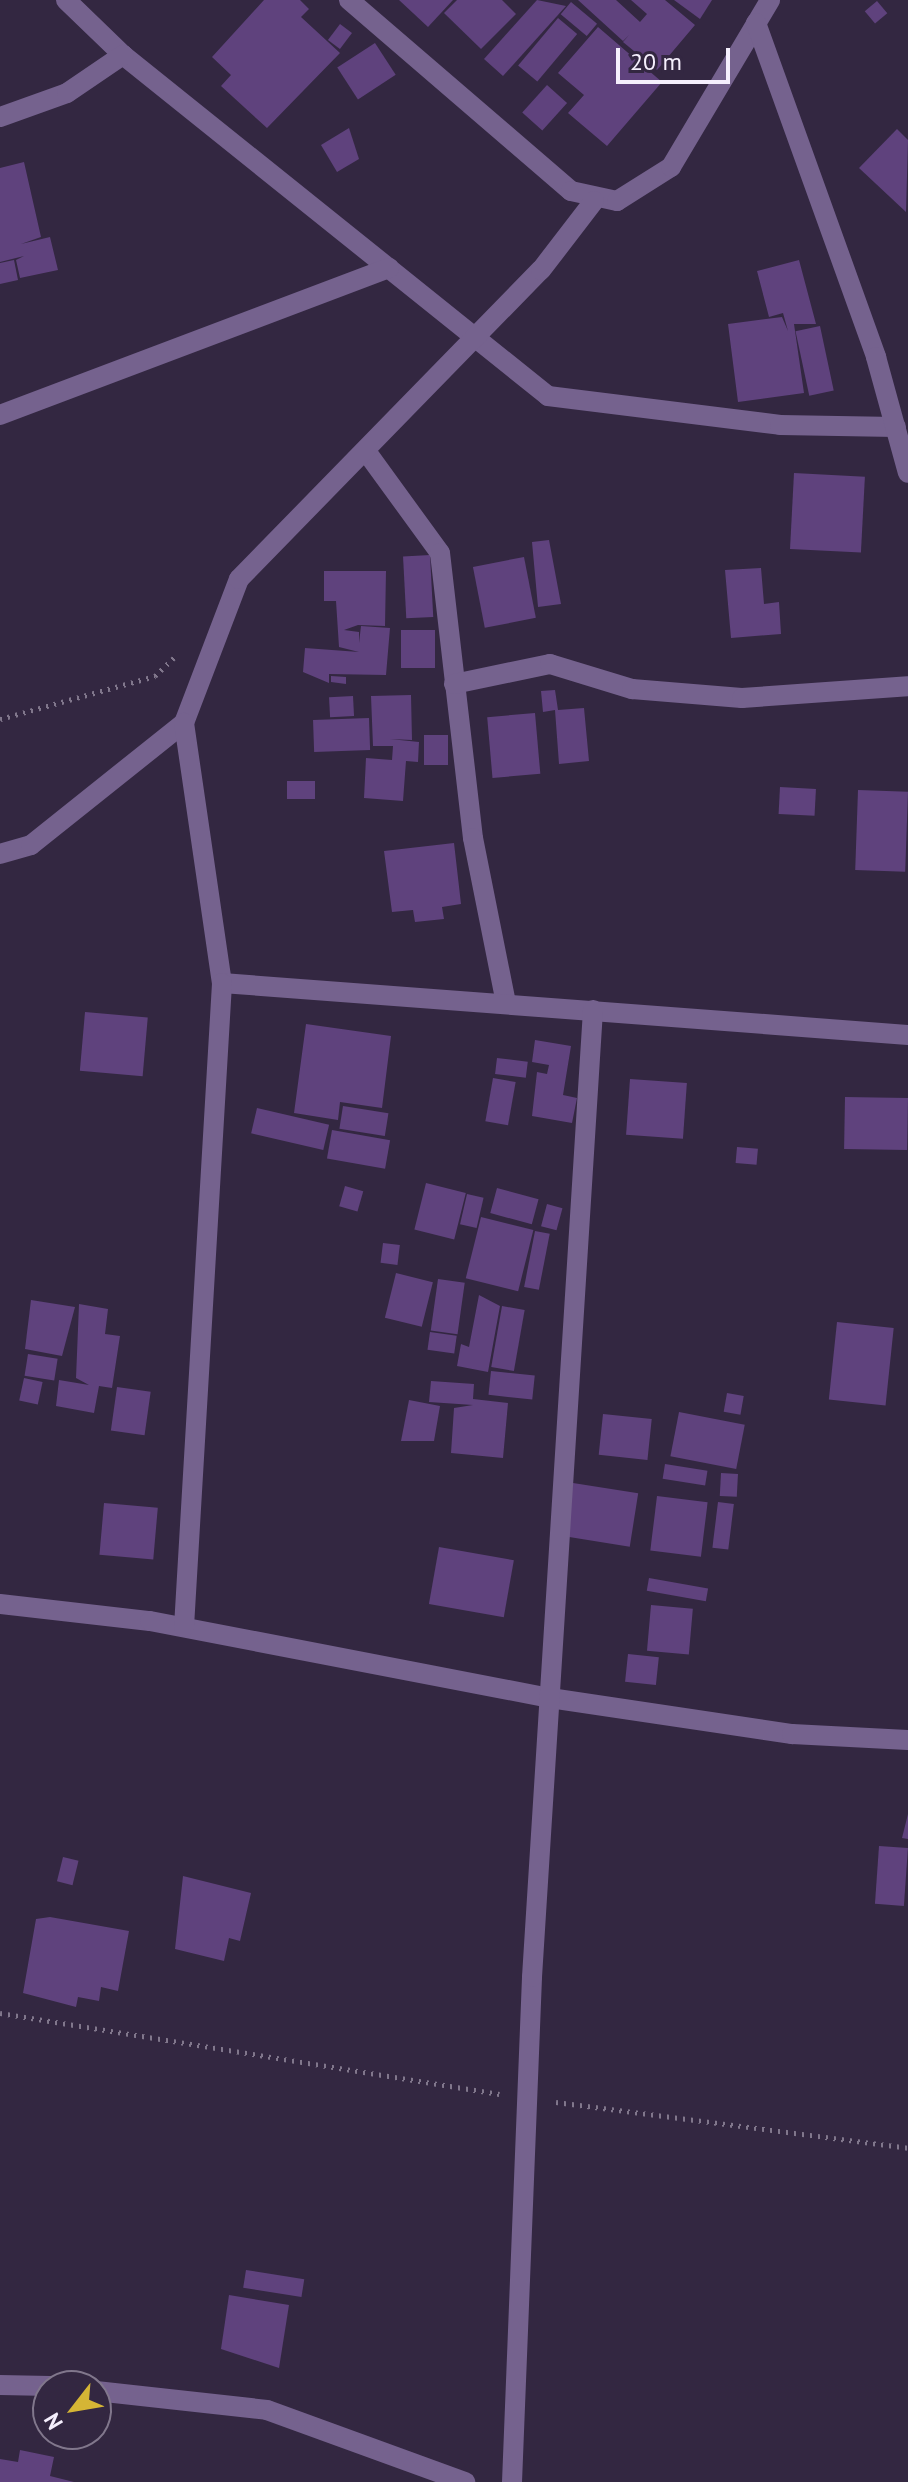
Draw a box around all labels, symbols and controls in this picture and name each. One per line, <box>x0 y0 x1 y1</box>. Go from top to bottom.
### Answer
scale bar <box>620 32 734 82</box>
text: 20 m <box>630 46 682 77</box>
north arrow <box>32 2370 112 2450</box>
text: N <box>37 2408 69 2435</box>

